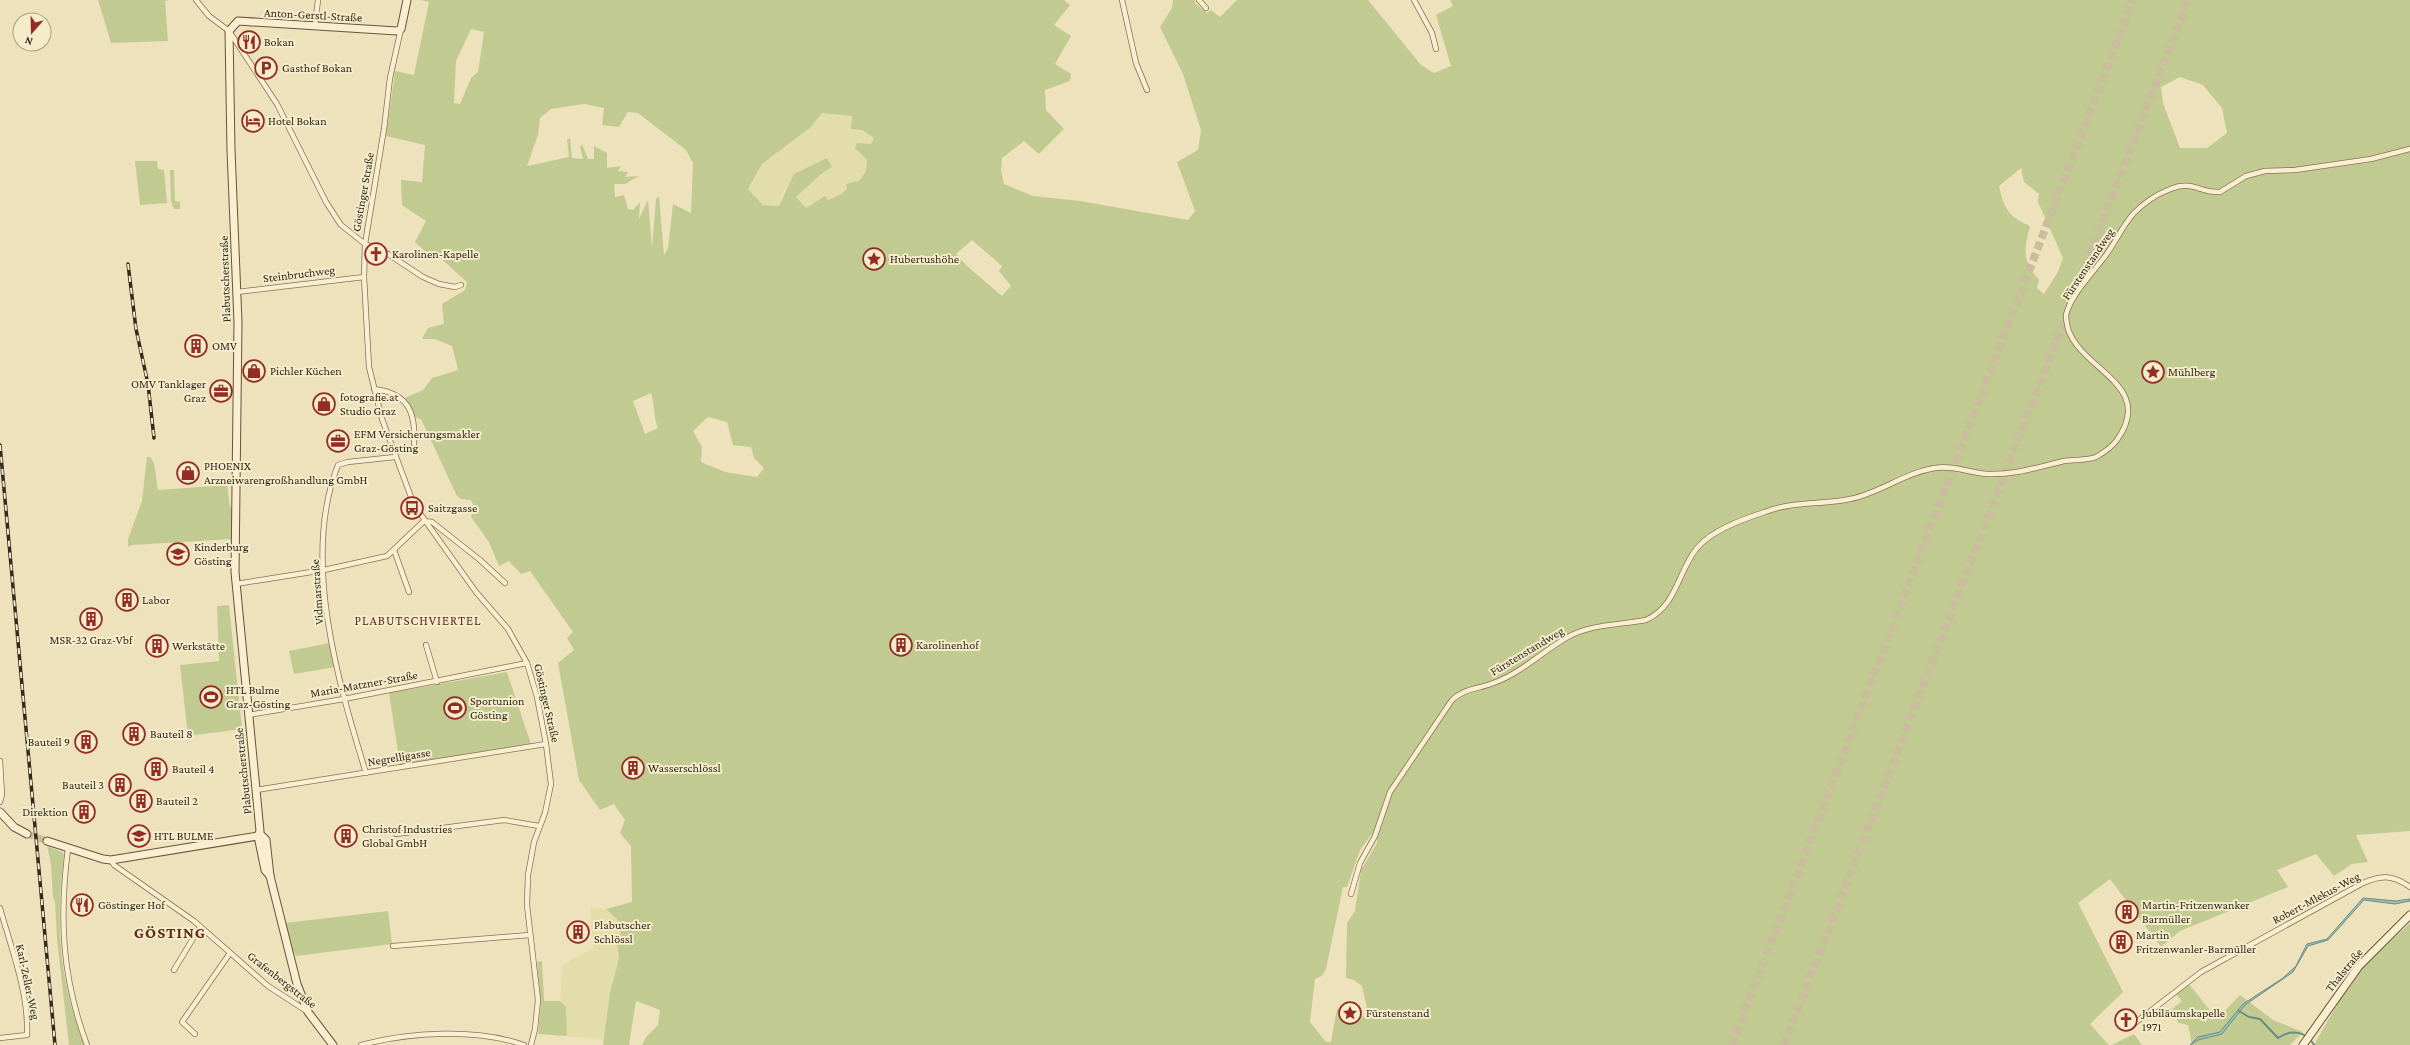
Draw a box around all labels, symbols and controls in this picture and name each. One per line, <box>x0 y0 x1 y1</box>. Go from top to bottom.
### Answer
street label: Anton-Gerstl-Straße <box>264 5 362 25</box>
north arrow <box>12 12 52 52</box>
restaurant icon: Bokan <box>236 29 262 55</box>
text: N <box>23 34 34 48</box>
place label: Bokan <box>264 35 295 49</box>
parking icon: Gasthof Bokan <box>253 55 279 81</box>
place label: Gasthof Bokan <box>282 61 353 75</box>
hotel icon: Hotel Bokan <box>240 108 266 134</box>
place label: Hotel Bokan <box>268 114 327 128</box>
street label: Göstinger Straße <box>349 151 377 233</box>
street label: Fürstenstandweg <box>2059 225 2117 302</box>
street label: Plabutscherstraße <box>216 235 234 323</box>
church icon: Karolinen-Kapelle <box>363 241 389 267</box>
place icon: Hubertushöhe <box>861 246 887 272</box>
place label: Karolinen-Kapelle <box>392 247 479 261</box>
place label: Hubertushöhe <box>890 252 959 266</box>
street label: Steinbruchweg <box>262 263 336 285</box>
building icon: OMV <box>183 333 209 359</box>
place label: OMV <box>212 339 237 353</box>
shop icon: Pichler Küchen <box>241 358 267 384</box>
place icon: Mühlberg <box>2140 359 2166 385</box>
place label: Pichler Küchen <box>270 364 342 378</box>
place label: Mühlberg <box>2168 365 2215 379</box>
place label: OMV Tanklager Graz <box>131 377 207 405</box>
office icon: OMV Tanklager Graz <box>208 378 234 404</box>
place label: fotografie.at Studio Graz <box>340 390 400 418</box>
shop icon: fotografie.at Studio Graz <box>311 391 337 417</box>
place label: EFM Versicherungsmakler Graz-Gösting <box>354 427 481 455</box>
office icon: EFM Versicherungsmakler Graz-Gösting <box>325 428 351 454</box>
place label: PHOENIX Arzneiwarengroßhandlung GmbH <box>204 459 368 487</box>
shop icon: PHOENIX Arzneiwarengroßhandlung GmbH <box>175 460 201 486</box>
bus stop icon: Saitzgasse <box>399 495 425 521</box>
place label: Saitzgasse <box>428 501 477 515</box>
place label: Kinderburg Gösting <box>194 540 249 568</box>
school or university icon: Kinderburg Gösting <box>165 541 191 567</box>
street label: Vidmarstraße <box>308 559 326 625</box>
building icon: Labor <box>114 587 140 613</box>
place label: Labor <box>142 593 171 607</box>
building icon: MSR-32 Graz-Vbf <box>78 606 104 632</box>
district label: PLABUTSCHVIERTEL <box>354 613 482 628</box>
street label: Fürstenstandweg <box>1488 623 1566 678</box>
building icon: Karolinenhof <box>888 632 914 658</box>
place label: MSR-32 Graz-Vbf <box>50 633 134 647</box>
building icon: Werkstätte <box>144 633 170 659</box>
place label: Karolinenhof <box>916 638 980 652</box>
place label: Werkstätte <box>172 639 225 653</box>
street label: Göstinger Straße <box>531 662 563 744</box>
street label: Maria-Matzner-Straße <box>309 668 419 700</box>
place label: HTL Bulme Graz-Gösting <box>226 683 291 711</box>
sports icon: HTL Bulme Graz-Gösting <box>198 684 224 710</box>
place label: Sportunion Gösting <box>470 694 525 722</box>
sports icon: Sportunion Gösting <box>442 695 468 721</box>
building icon: Bauteil 8 <box>121 721 147 747</box>
place label: Bauteil 8 <box>150 727 193 741</box>
street label: Plabutscherstraße <box>231 727 255 815</box>
building icon: Bauteil 9 <box>73 729 99 755</box>
place label: Bauteil 9 <box>28 735 70 749</box>
street label: Negrelligasse <box>366 745 432 769</box>
building icon: Wasserschlössl <box>620 755 646 781</box>
building icon: Bauteil 4 <box>143 756 169 782</box>
place label: Wasserschlössl <box>648 761 721 775</box>
place label: Bauteil 4 <box>172 762 214 776</box>
building icon: Bauteil 3 <box>107 772 133 798</box>
place label: Bauteil 3 <box>62 778 104 792</box>
building icon: Bauteil 2 <box>128 788 154 814</box>
place label: Bauteil 2 <box>156 794 198 808</box>
building icon: Direktion <box>71 799 97 825</box>
place label: Direktion <box>22 805 69 819</box>
place label: Christof Industries Global GmbH <box>362 822 452 850</box>
school or university icon: HTL BULME <box>126 823 152 849</box>
building icon: Christof Industries Global GmbH <box>333 823 359 849</box>
place label: HTL BULME <box>154 829 214 843</box>
street label: Robert-Mlekus-Weg <box>2270 869 2362 927</box>
restaurant icon: Göstinger Hof <box>69 892 95 918</box>
place label: Göstinger Hof <box>98 898 166 912</box>
place label: Martin-Fritzenwanker Barmüller <box>2142 898 2250 926</box>
building icon: Martin-Fritzenwanker Barmüller <box>2114 899 2140 925</box>
place label: Plabutscher Schlössl <box>594 918 651 946</box>
building icon: Plabutscher Schlössl <box>565 919 591 945</box>
district label: GÖSTING <box>134 924 206 941</box>
place label: Martin Fritzenwanler-Barmüller <box>2136 928 2257 956</box>
building icon: Martin Fritzenwanler-Barmüller <box>2108 929 2134 955</box>
street label: Karl-Zeller-Weg <box>13 943 43 1021</box>
street label: Thalstraße <box>2322 945 2366 995</box>
street label: Grafenbergstraße <box>245 949 319 1011</box>
place icon: Fürstenstand <box>1337 1000 1363 1026</box>
place label: Fürstenstand <box>1366 1006 1430 1020</box>
place label: Jubiläumskapelle 1971 <box>2141 1006 2225 1034</box>
church icon: Jubiläumskapelle 1971 <box>2113 1007 2139 1033</box>

